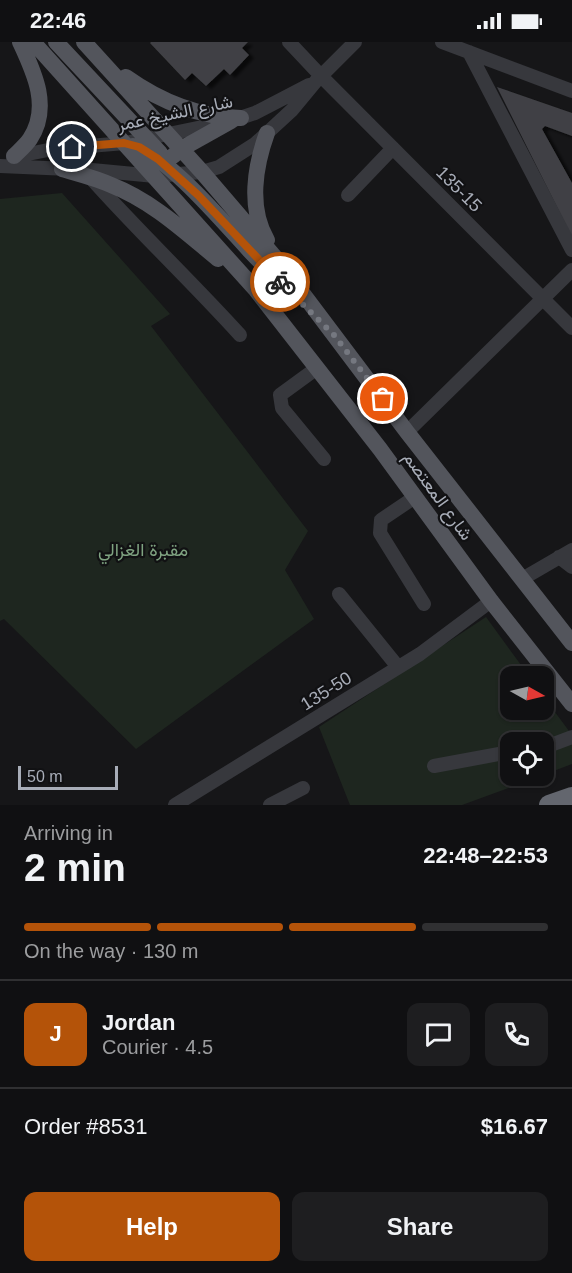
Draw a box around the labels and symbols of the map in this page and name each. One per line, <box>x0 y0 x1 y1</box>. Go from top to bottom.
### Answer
street label: شارع الشيخ عمر <box>115 91 235 137</box>
pin <box>46 121 97 172</box>
street label: 135-15 <box>432 162 486 216</box>
courier <box>250 252 310 312</box>
pin <box>357 373 408 424</box>
street label: شارع المعتصم <box>398 448 477 545</box>
park label: مقبرة الغزالي <box>98 540 188 565</box>
north arrow <box>500 666 554 720</box>
street label: 135-50 <box>297 668 355 714</box>
scale bar <box>18 763 118 790</box>

